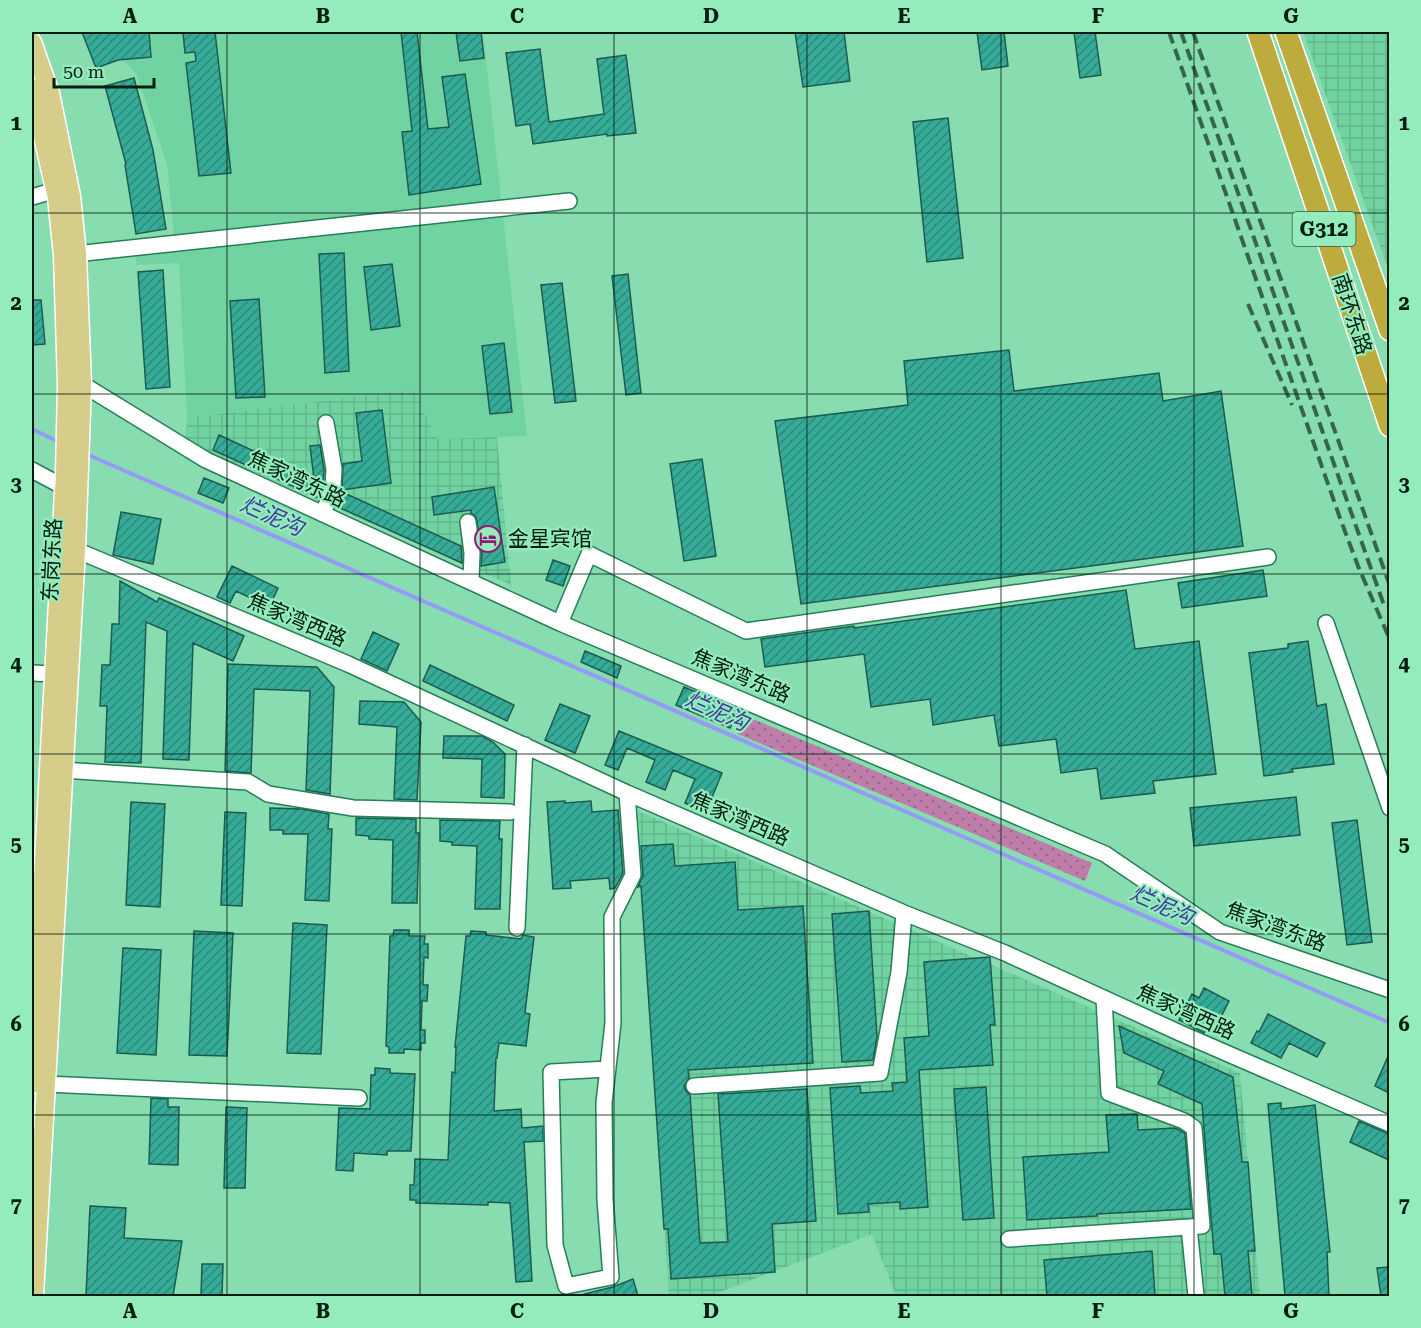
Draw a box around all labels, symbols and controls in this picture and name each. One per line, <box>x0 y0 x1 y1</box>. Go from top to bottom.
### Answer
text: A <box>123 4 138 28</box>
text: B <box>316 4 330 28</box>
text: C <box>510 4 524 28</box>
text: D <box>703 4 719 28</box>
text: E <box>898 4 911 28</box>
text: F <box>1092 4 1104 28</box>
text: G <box>1283 4 1299 28</box>
scale bar <box>54 51 154 89</box>
text: 50 m <box>63 61 104 82</box>
text: 1 <box>10 111 22 135</box>
text: 1 <box>1398 111 1410 135</box>
road number: G312 <box>1292 212 1356 246</box>
street label: 南环东路 <box>1328 270 1376 358</box>
text: 2 <box>10 291 22 315</box>
text: 2 <box>1398 291 1410 315</box>
street label: 焦家湾东路 <box>244 446 350 512</box>
text: 3 <box>10 472 22 496</box>
text: 3 <box>1398 472 1410 496</box>
water label: 烂泥沟 <box>237 491 309 542</box>
street label: 东岗东路 <box>38 517 66 603</box>
hotel icon: 金星宾馆 <box>473 524 503 554</box>
place label: 金星宾馆 <box>508 527 592 551</box>
street label: 焦家湾西路 <box>244 588 350 652</box>
street label: 焦家湾东路 <box>688 644 794 708</box>
text: 4 <box>10 652 22 676</box>
text: 4 <box>1398 652 1410 676</box>
water label: 烂泥沟 <box>682 686 754 737</box>
street label: 焦家湾西路 <box>687 787 793 851</box>
text: 5 <box>10 832 22 856</box>
text: 5 <box>1398 832 1410 856</box>
water label: 烂泥沟 <box>1127 880 1199 931</box>
street label: 焦家湾东路 <box>1223 898 1329 956</box>
street label: 焦家湾西路 <box>1133 980 1239 1044</box>
text: 6 <box>10 1012 22 1036</box>
text: 6 <box>1398 1012 1410 1036</box>
text: 7 <box>10 1193 22 1217</box>
text: 7 <box>1398 1193 1410 1217</box>
text: A <box>123 1299 138 1323</box>
text: B <box>316 1299 330 1323</box>
text: C <box>510 1299 524 1323</box>
text: D <box>703 1299 719 1323</box>
text: E <box>898 1299 911 1323</box>
text: F <box>1092 1299 1104 1323</box>
text: G <box>1283 1299 1299 1323</box>

